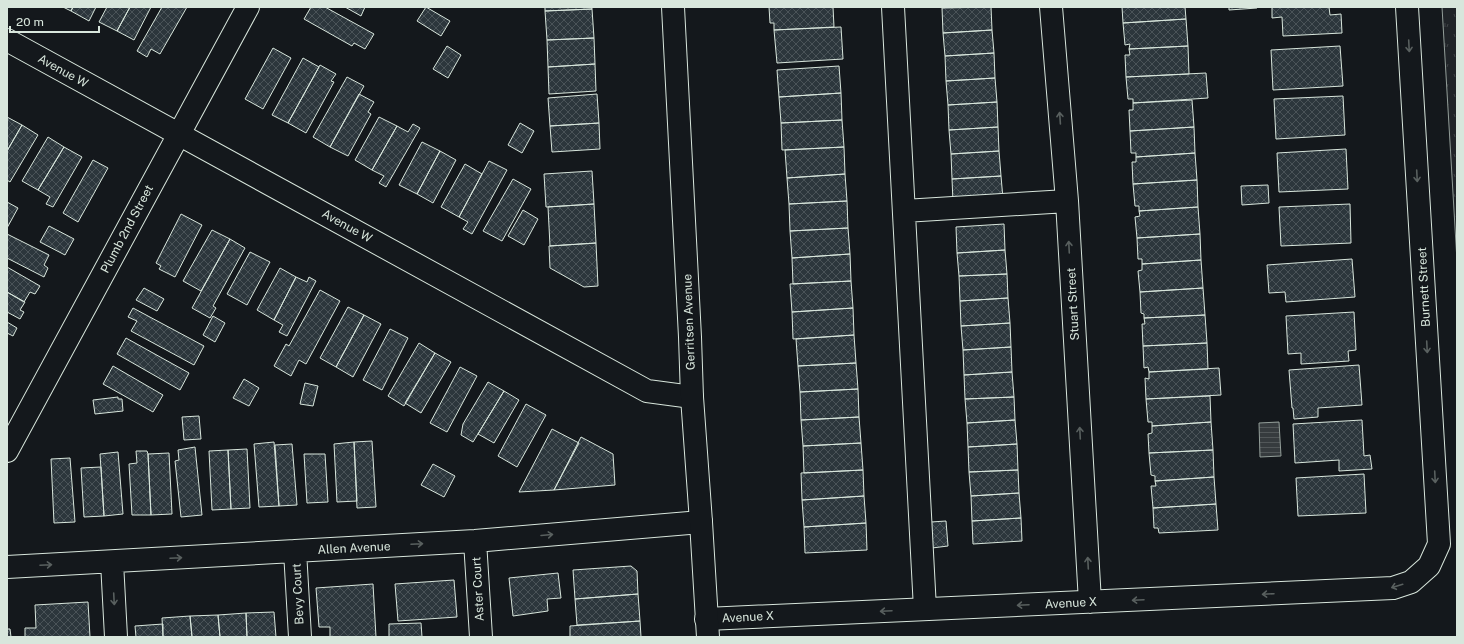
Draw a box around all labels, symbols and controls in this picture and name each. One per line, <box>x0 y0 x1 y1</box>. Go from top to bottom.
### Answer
scale bar <box>10 8 99 34</box>
text: 20 m <box>16 15 44 29</box>
one-way arrow <box>1406 39 1413 52</box>
street label: Avenue W <box>35 51 91 91</box>
one-way arrow <box>1056 112 1064 125</box>
one-way arrow <box>1413 169 1421 182</box>
street label: Plumb 2nd Street <box>98 182 156 275</box>
street label: Avenue W <box>319 206 375 246</box>
one-way arrow <box>1066 241 1073 254</box>
street label: Burnett Street <box>1415 246 1433 327</box>
street label: Stuart Street <box>1064 267 1082 341</box>
street label: Gerritsen Avenue <box>680 273 698 370</box>
one-way arrow <box>1424 340 1431 353</box>
one-way arrow <box>1077 427 1084 440</box>
one-way arrow <box>1431 470 1439 483</box>
one-way arrow <box>540 531 553 538</box>
street label: Allen Avenue <box>317 539 391 557</box>
one-way arrow <box>410 540 423 548</box>
one-way arrow <box>169 554 182 561</box>
street label: Aster Court <box>469 556 487 622</box>
one-way arrow <box>1084 557 1091 570</box>
one-way arrow <box>39 561 52 569</box>
street label: Bevy Court <box>289 563 307 625</box>
one-way arrow <box>1391 583 1404 590</box>
one-way arrow <box>1262 590 1275 597</box>
one-way arrow <box>110 592 118 605</box>
street label: Avenue X <box>1045 595 1097 611</box>
one-way arrow <box>1132 596 1145 603</box>
one-way arrow <box>1017 601 1030 608</box>
one-way arrow <box>880 607 893 615</box>
street label: Avenue X <box>722 609 774 625</box>

